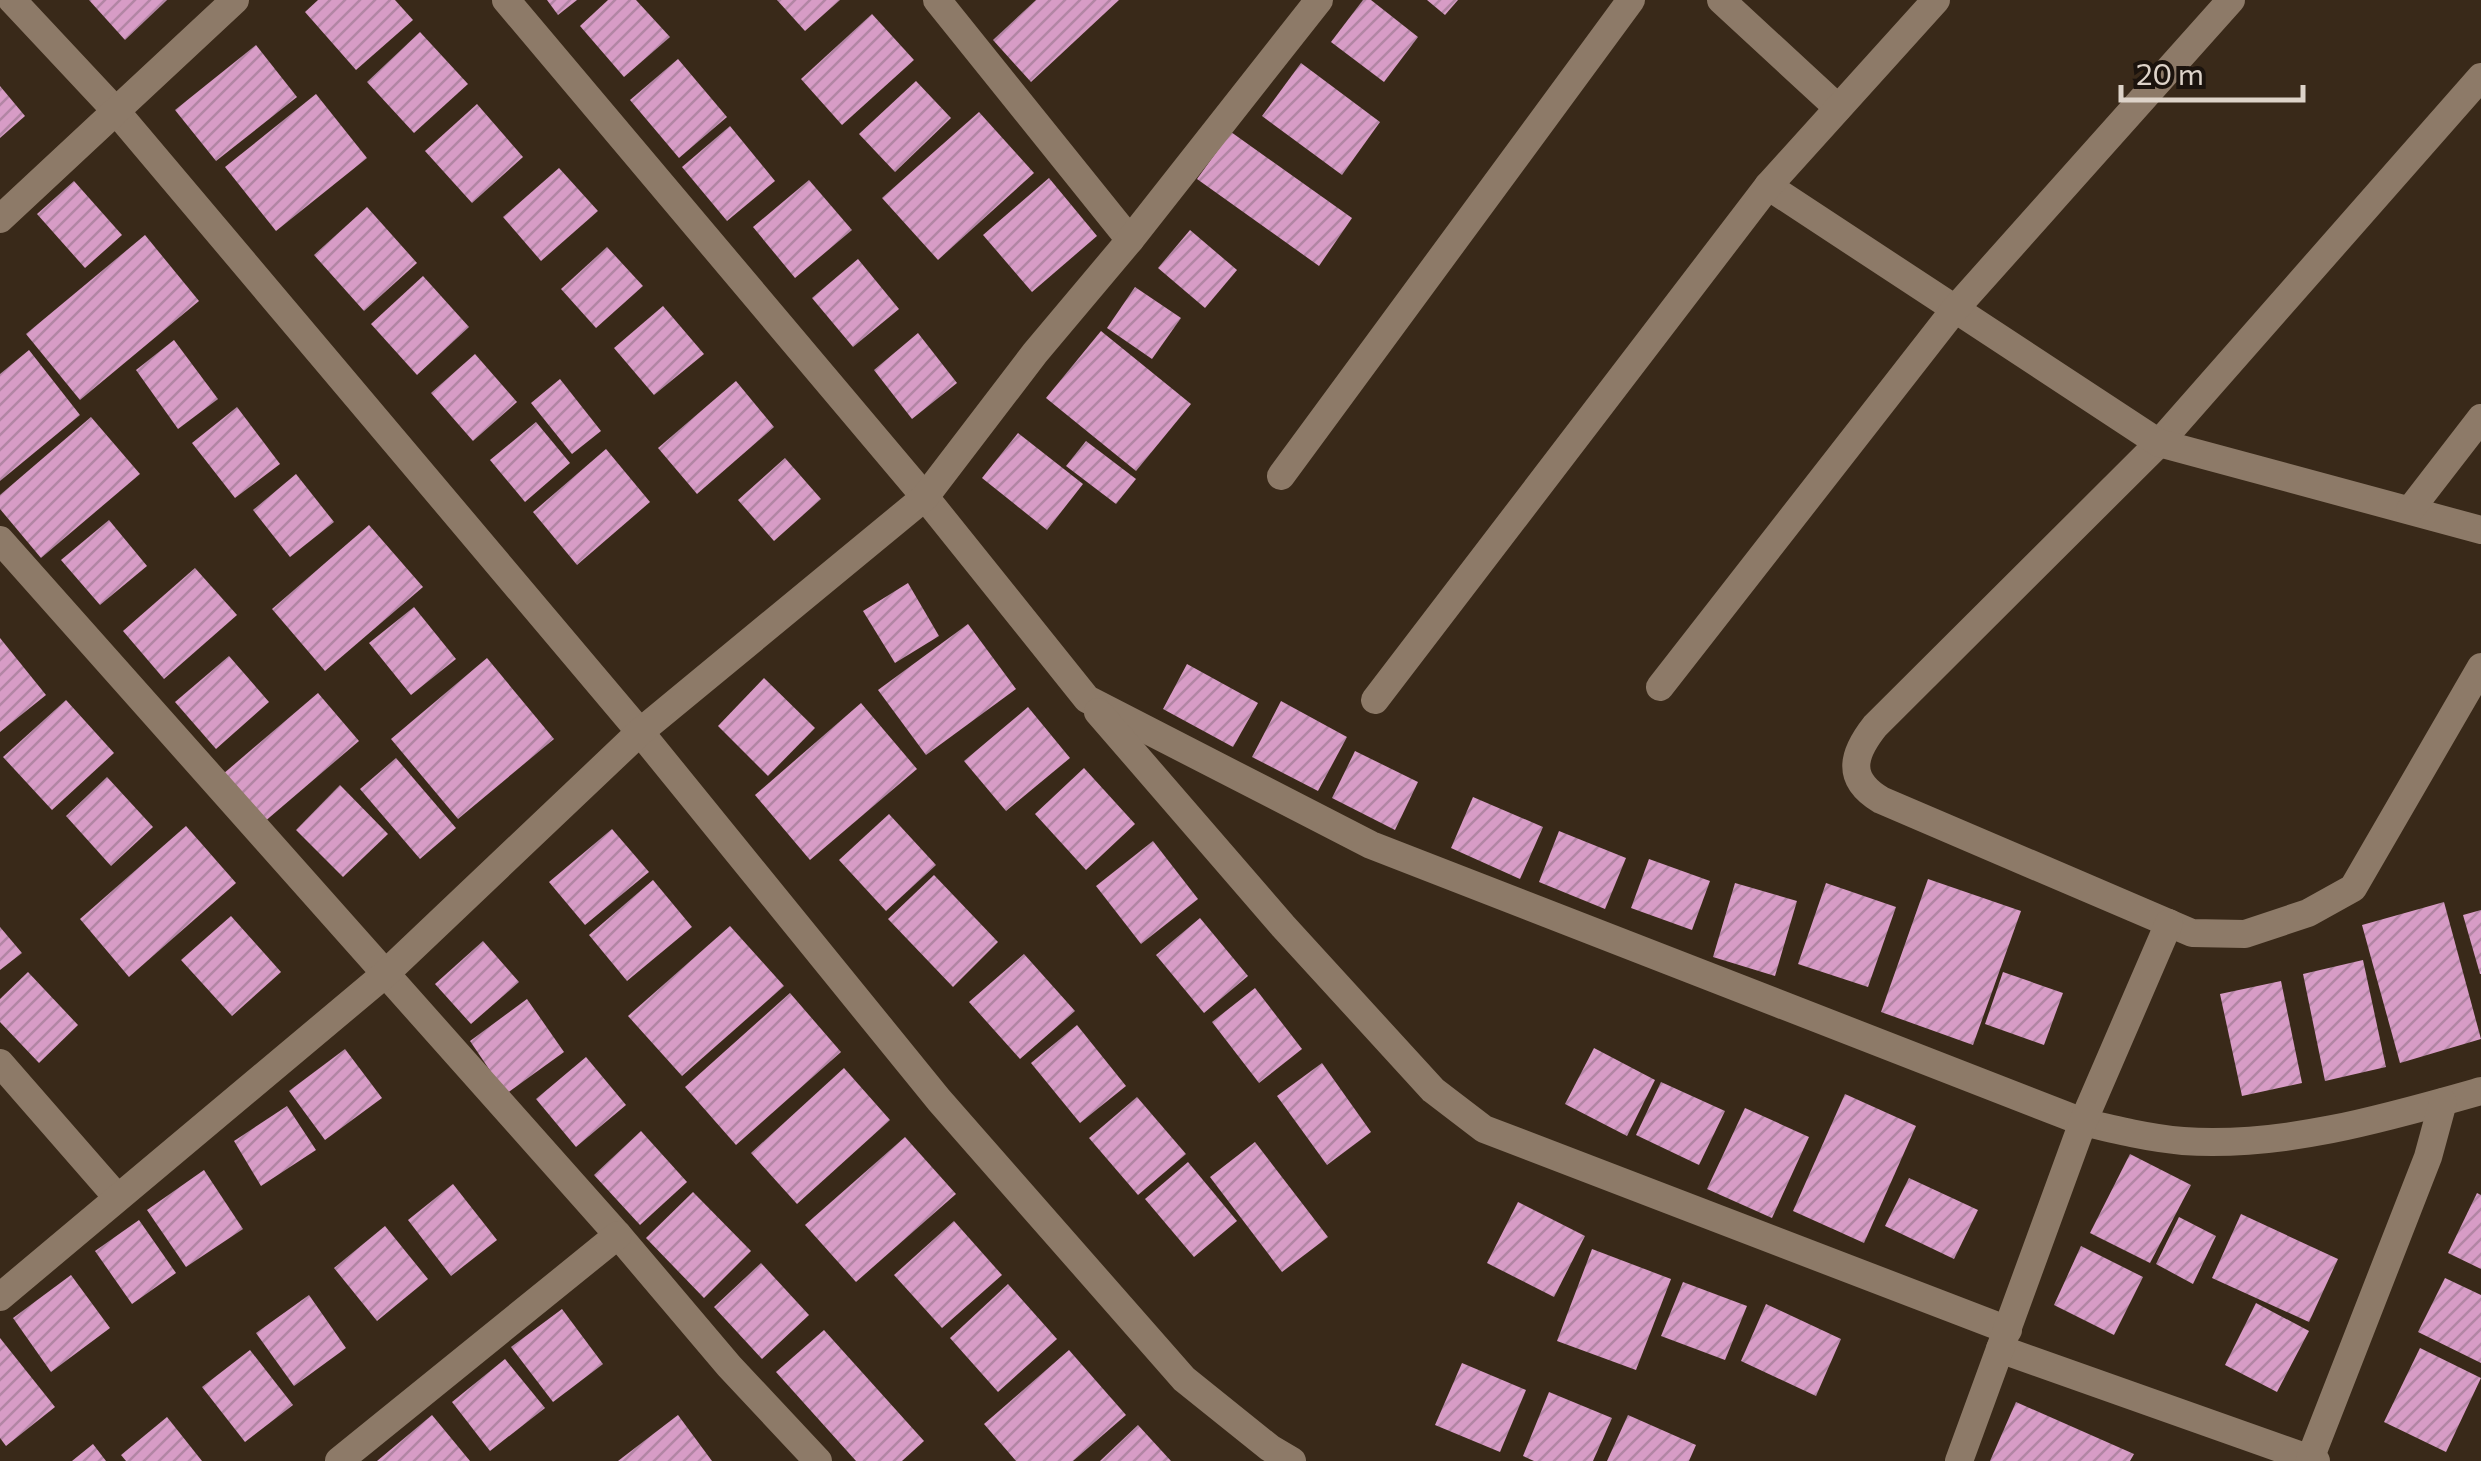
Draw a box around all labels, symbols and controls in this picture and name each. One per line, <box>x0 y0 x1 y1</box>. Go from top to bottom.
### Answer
scale bar <box>2121 40 2304 102</box>
text: 20 m <box>2136 54 2204 91</box>

